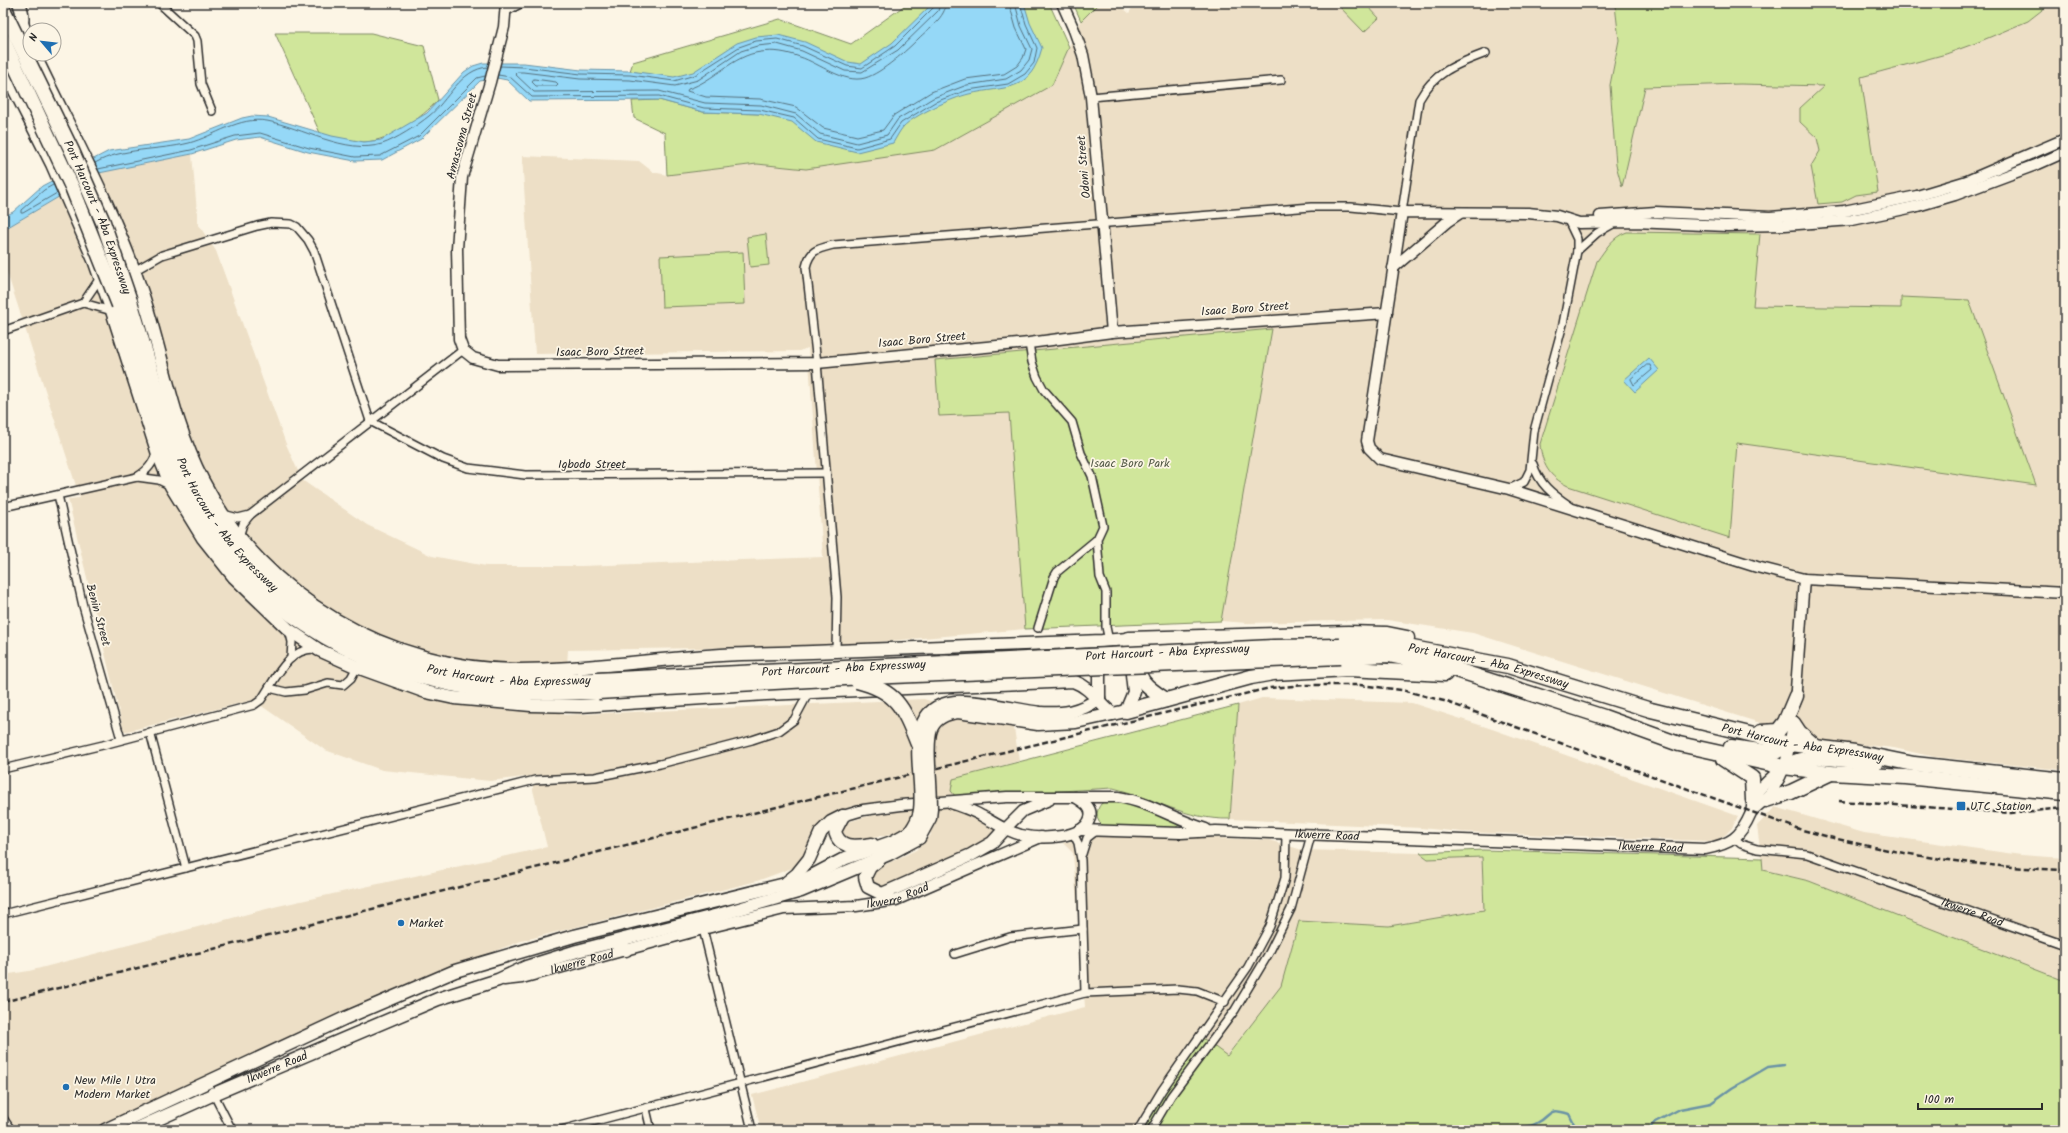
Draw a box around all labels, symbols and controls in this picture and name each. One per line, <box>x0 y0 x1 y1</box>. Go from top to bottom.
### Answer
north arrow <box>22 22 62 62</box>
text: N <box>24 30 44 45</box>
street label: Amassoma Street <box>441 90 483 181</box>
street label: Odoni Street <box>1072 134 1096 199</box>
street label: Port Harcourt - Aba Expressway <box>59 137 137 297</box>
street label: Isaac Boro Street <box>1200 296 1290 322</box>
street label: Isaac Boro Street <box>877 327 967 353</box>
street label: Isaac Boro Street <box>556 342 644 362</box>
street label: Port Harcourt - Aba Expressway <box>171 454 283 597</box>
park label: Isaac Boro Park <box>1090 454 1170 473</box>
street label: Igbodo Street <box>558 455 626 474</box>
street label: Benin Street <box>81 582 116 649</box>
street label: Port Harcourt - Aba Expressway <box>1407 638 1571 694</box>
street label: Port Harcourt - Aba Expressway <box>1085 639 1250 666</box>
street label: Port Harcourt - Aba Expressway <box>761 654 927 681</box>
street label: Port Harcourt - Aba Expressway <box>425 659 591 691</box>
street label: Port Harcourt - Aba Expressway <box>1720 718 1886 767</box>
place label: UTC Station <box>1970 797 2032 816</box>
marker: UTC Station <box>1955 800 1967 812</box>
street label: Ikwerre Road <box>1294 824 1361 846</box>
street label: Ikwerre Road <box>1618 836 1685 858</box>
street label: Ikwerre Road <box>865 877 933 914</box>
street label: Ikwerre Road <box>1938 892 2007 932</box>
place label: Market <box>409 914 444 933</box>
marker: Market <box>396 918 406 928</box>
street label: Ikwerre Road <box>548 944 617 980</box>
street label: Ikwerre Road <box>243 1045 311 1089</box>
place label: New Mile 1 Utra Modern Market <box>74 1071 156 1104</box>
marker: New Mile 1 Utra Modern Market <box>61 1082 71 1092</box>
scale bar <box>1918 1085 2042 1111</box>
text: 100 m <box>1924 1090 1955 1109</box>

